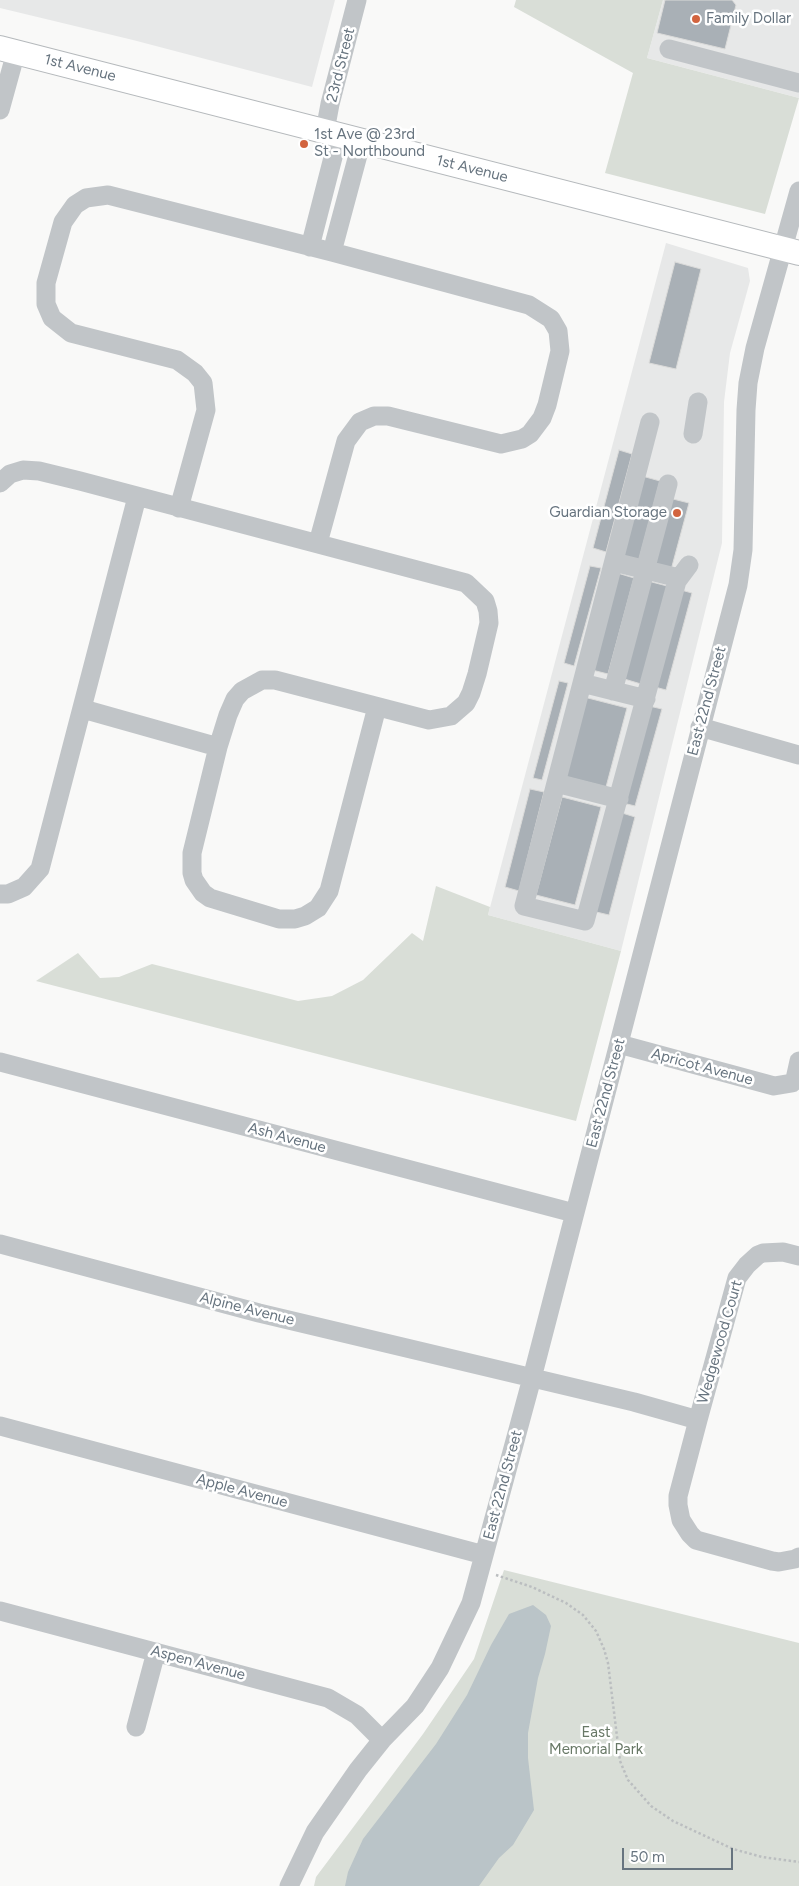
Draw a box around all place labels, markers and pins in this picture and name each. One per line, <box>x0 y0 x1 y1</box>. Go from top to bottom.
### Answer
place label: Family Dollar <box>706 10 791 28</box>
marker: Family Dollar <box>690 13 702 25</box>
place label: 1st Ave @ 23rd St - Northbound <box>314 126 425 161</box>
marker: 1st Ave @ 23rd St - Northbound <box>298 138 310 150</box>
place label: Guardian Storage <box>549 504 667 522</box>
marker: Guardian Storage <box>671 507 683 519</box>

